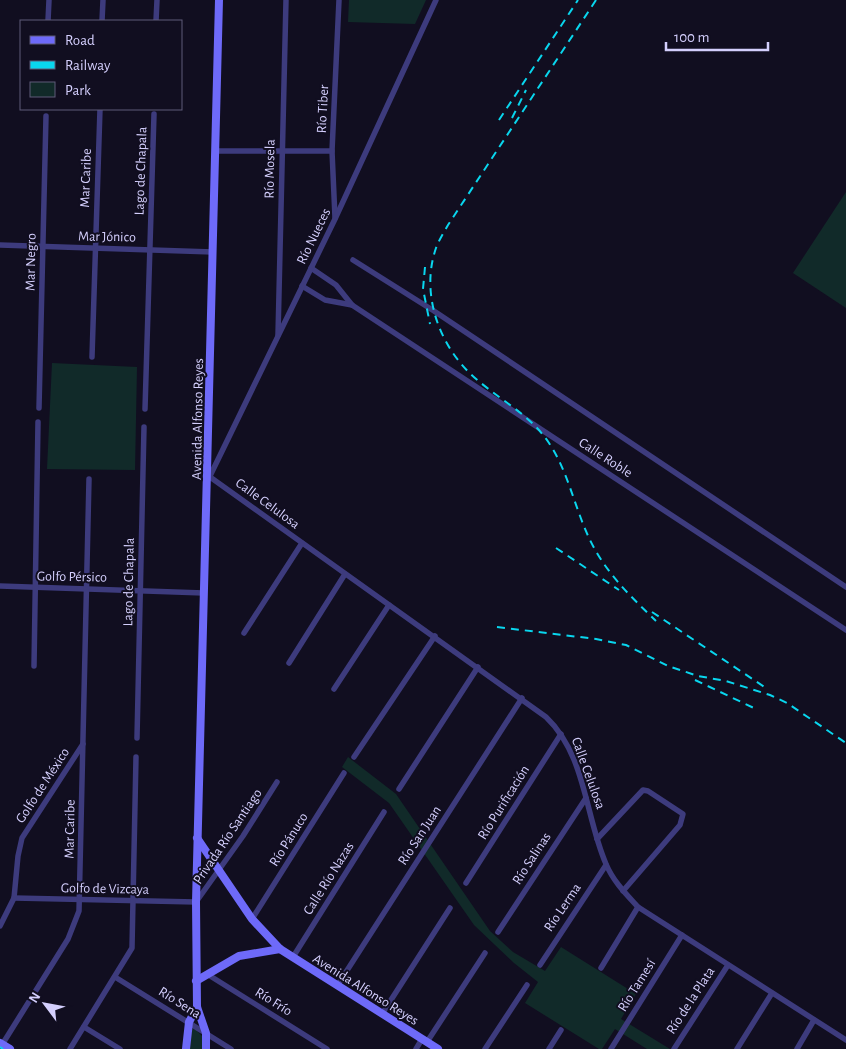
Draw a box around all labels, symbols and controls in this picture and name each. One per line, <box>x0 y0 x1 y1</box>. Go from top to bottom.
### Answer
legend <box>20 20 182 110</box>
scale bar <box>666 20 768 52</box>
text: 100 m <box>674 30 709 45</box>
text: Road <box>65 33 95 48</box>
text: Railway <box>65 58 111 73</box>
text: Park <box>65 83 91 98</box>
street label: Río Tiber <box>315 84 331 134</box>
street label: Lago de Chapala <box>132 126 150 216</box>
street label: Río Mosela <box>262 139 278 199</box>
street label: Mar Caribe <box>78 148 94 208</box>
street label: Río Nueces <box>294 206 333 267</box>
street label: Mar Jónico <box>78 229 136 245</box>
street label: Mar Negro <box>23 233 39 291</box>
street label: Avenida Alfonso Reyes <box>190 358 206 480</box>
street label: Calle Roble <box>576 435 635 480</box>
street label: Calle Celulosa <box>233 476 302 532</box>
street label: Lago de Chapala <box>121 537 137 627</box>
street label: Golfo Pérsico <box>37 569 107 585</box>
street label: Calle Celulosa <box>569 735 608 812</box>
street label: Golfo de México <box>13 745 72 826</box>
street label: Río Purificación <box>476 763 532 842</box>
street label: Privada Río Santiago <box>191 786 265 887</box>
street label: Mar Caribe <box>62 799 78 859</box>
street label: Río San Juan <box>396 803 444 868</box>
street label: Río Pánuco <box>267 810 311 869</box>
street label: Río Salinas <box>510 830 554 887</box>
street label: Calle Río Nazas <box>301 840 357 917</box>
street label: Golfo de Vizcaya <box>61 881 150 897</box>
street label: Río Lerma <box>542 881 584 934</box>
street label: Avenida Alfonso Reyes <box>310 952 421 1028</box>
street label: Río Tamesí <box>615 956 659 1014</box>
street label: Río de la Plata <box>664 964 718 1037</box>
north arrow <box>20 979 70 1029</box>
street label: Río Sena <box>156 985 203 1021</box>
street label: Río Frío <box>253 985 295 1019</box>
text: N <box>26 990 43 1005</box>

